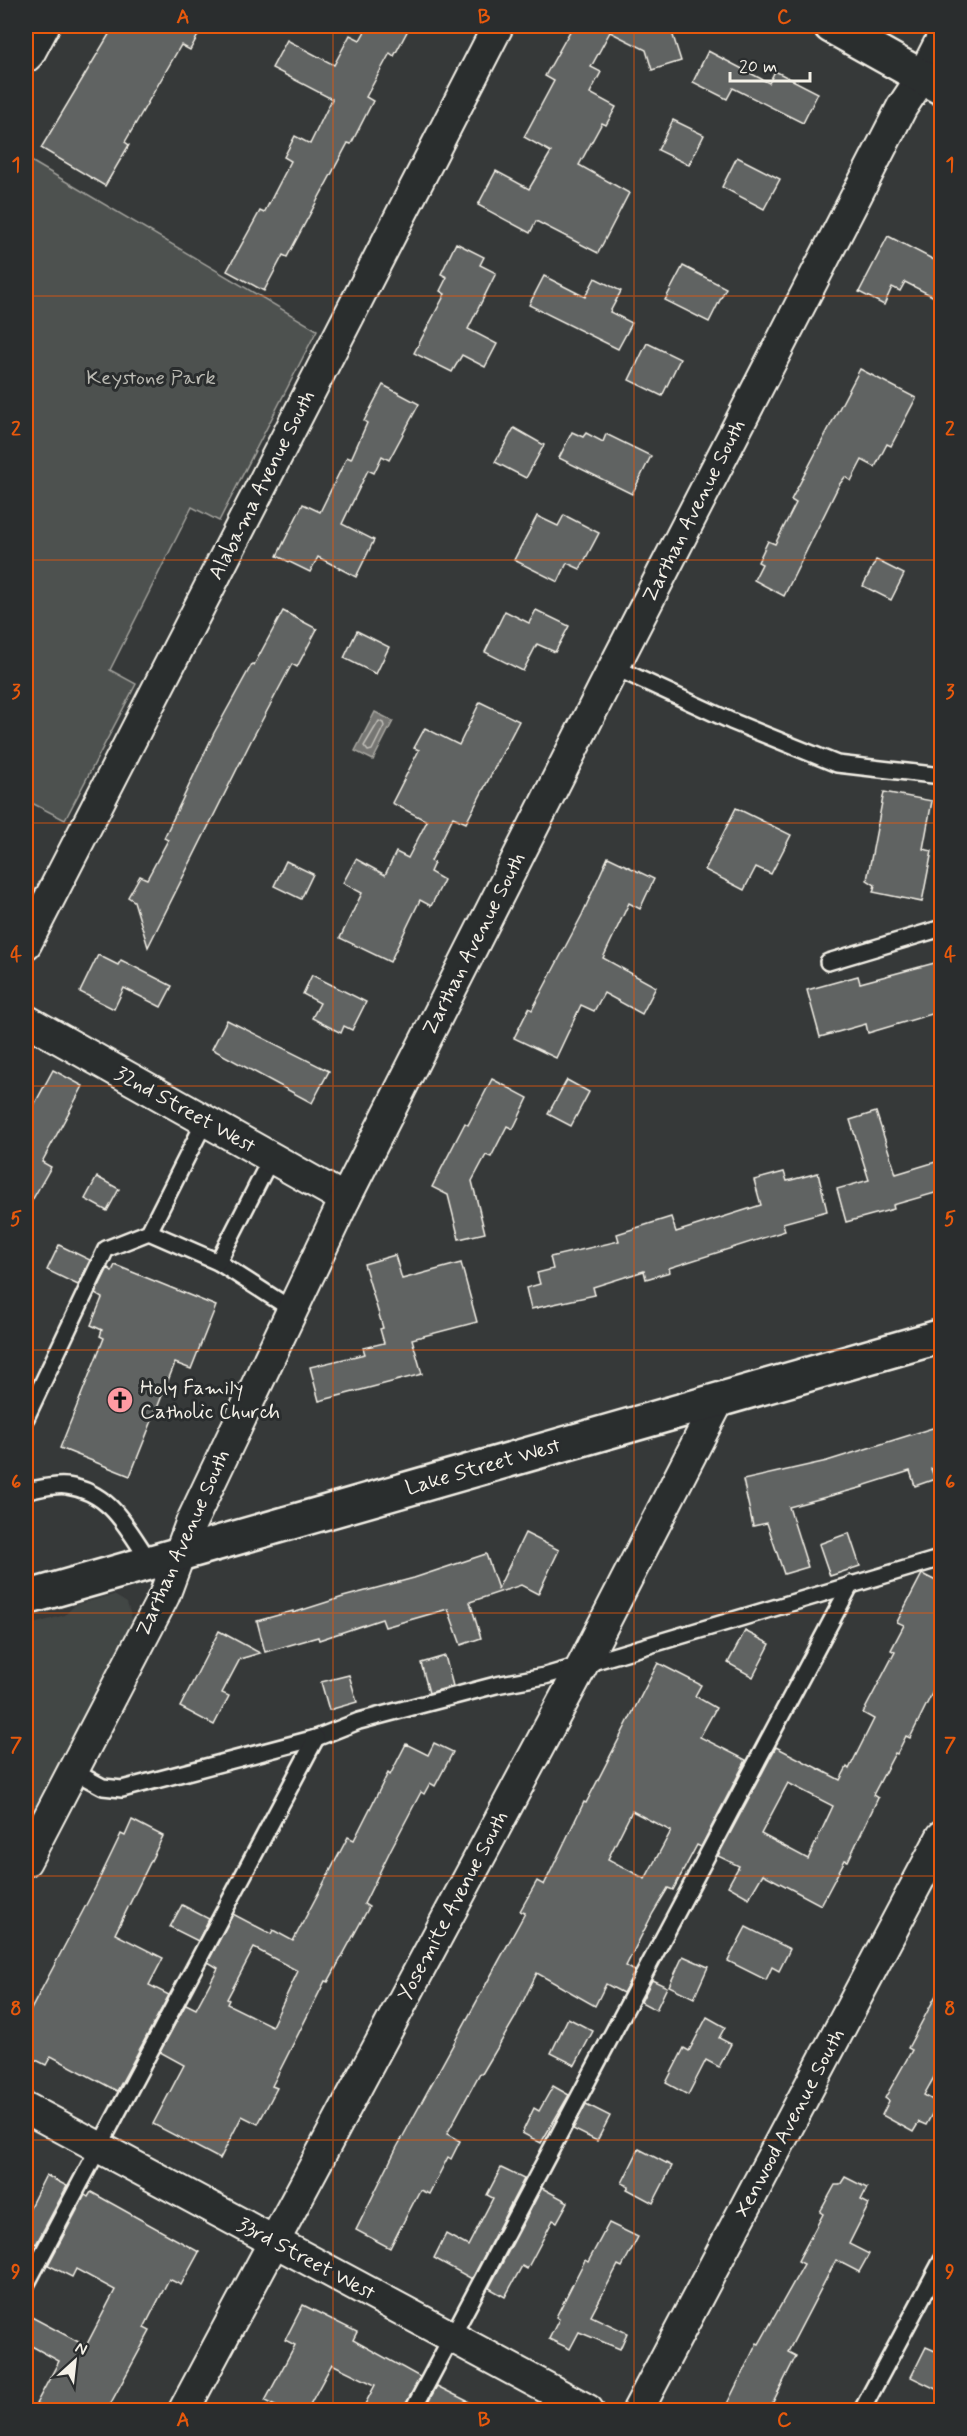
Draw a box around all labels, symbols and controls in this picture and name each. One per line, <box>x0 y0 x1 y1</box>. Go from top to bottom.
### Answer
text: A <box>176 4 190 31</box>
text: B <box>478 4 491 31</box>
text: C <box>777 4 792 31</box>
scale bar <box>730 45 810 83</box>
text: 20 m <box>739 55 777 79</box>
text: 1 <box>12 152 20 179</box>
text: 1 <box>946 152 954 179</box>
park label: Keystone Park <box>86 364 216 392</box>
street label: Alabama Avenue South <box>202 385 322 585</box>
street label: Zarthan Avenue South <box>636 415 752 607</box>
text: 2 <box>11 416 21 443</box>
text: 2 <box>945 416 955 443</box>
text: 3 <box>11 679 21 706</box>
text: 3 <box>945 679 955 706</box>
street label: Zarthan Avenue South <box>416 848 532 1040</box>
text: 4 <box>10 942 22 969</box>
text: 4 <box>944 942 956 969</box>
street label: 32nd Street West <box>110 1060 261 1161</box>
text: 5 <box>10 1206 22 1233</box>
text: 5 <box>944 1206 956 1233</box>
place label: Holy Family Catholic Church <box>140 1374 280 1426</box>
church icon: Holy Family Catholic Church <box>105 1385 135 1415</box>
street label: Lake Street West <box>402 1431 564 1503</box>
street label: Zarthan Avenue South <box>129 1445 237 1641</box>
text: 6 <box>11 1469 21 1496</box>
text: 6 <box>945 1469 955 1496</box>
text: 7 <box>10 1732 22 1759</box>
text: 7 <box>944 1732 956 1759</box>
street label: Yosemite Avenue South <box>391 1806 515 2006</box>
text: 8 <box>10 1996 22 2023</box>
text: 8 <box>944 1996 956 2023</box>
street label: Xenwood Avenue South <box>728 2024 852 2222</box>
street label: 33rd Street West <box>232 2211 380 2307</box>
text: 9 <box>11 2259 21 2286</box>
text: 9 <box>945 2259 955 2286</box>
north arrow <box>45 2331 105 2391</box>
text: N <box>72 2337 91 2361</box>
text: A <box>176 2407 190 2434</box>
text: B <box>478 2407 491 2434</box>
text: C <box>777 2407 792 2434</box>

